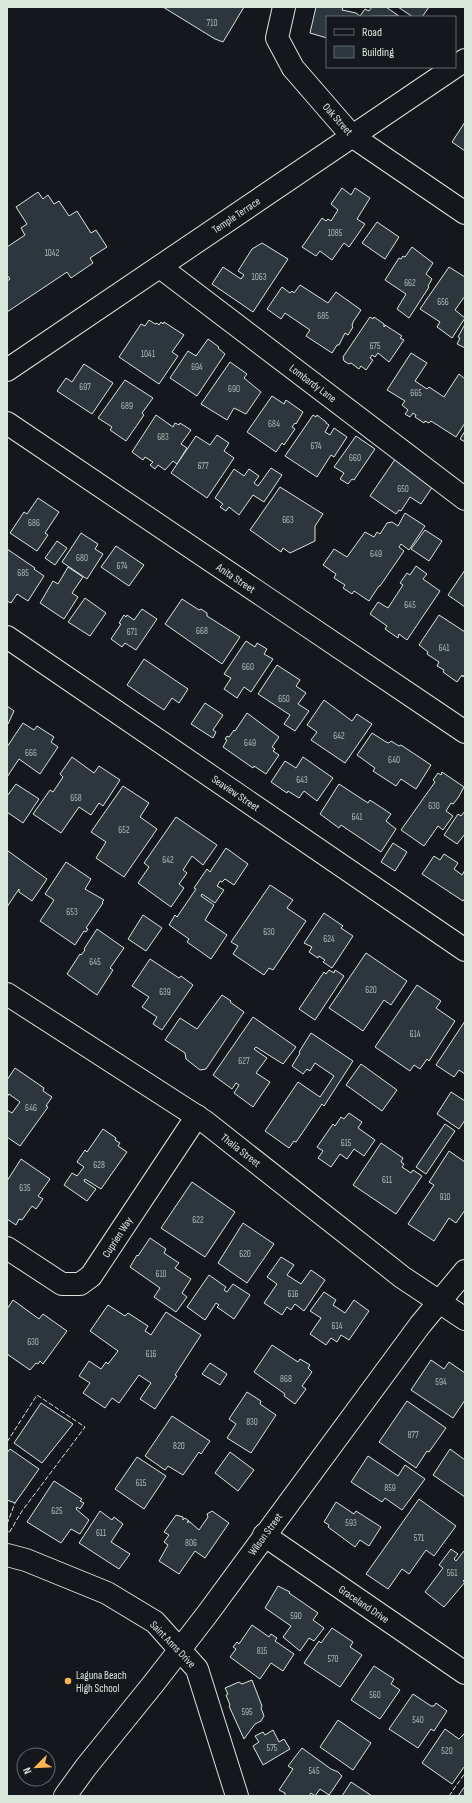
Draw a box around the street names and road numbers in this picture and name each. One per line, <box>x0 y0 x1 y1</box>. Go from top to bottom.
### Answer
street label: Oak Street <box>320 101 356 139</box>
street label: Temple Terrace <box>210 195 263 236</box>
street label: Lombardy Lane <box>287 362 339 405</box>
street label: Anita Street <box>213 560 258 597</box>
street label: Seaview Street <box>209 773 263 815</box>
street label: Thalia Street <box>218 1131 264 1170</box>
street label: Cuprien Way <box>99 1214 136 1260</box>
street label: Wilson Street <box>246 1510 286 1558</box>
street label: Graceland Drive <box>336 1583 391 1626</box>
street label: Saint Anns Drive <box>147 1618 198 1670</box>

